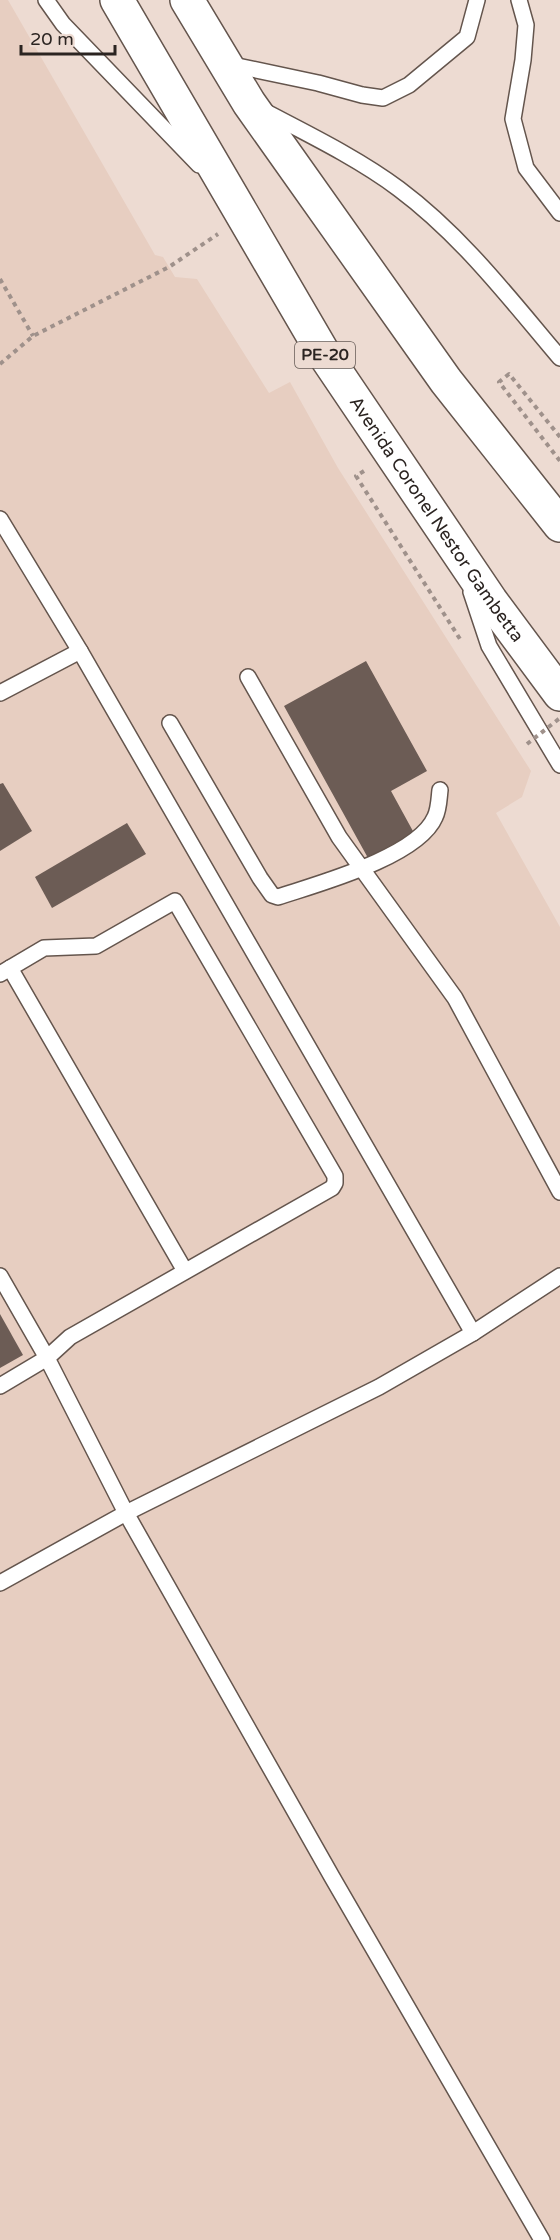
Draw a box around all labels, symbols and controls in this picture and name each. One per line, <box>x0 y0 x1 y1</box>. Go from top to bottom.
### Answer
scale bar <box>21 18 116 56</box>
text: 20 m <box>30 28 74 50</box>
road number: PE-20 <box>295 342 355 368</box>
street label: Avenida Coronel Nestor Gambetta <box>345 392 529 646</box>

